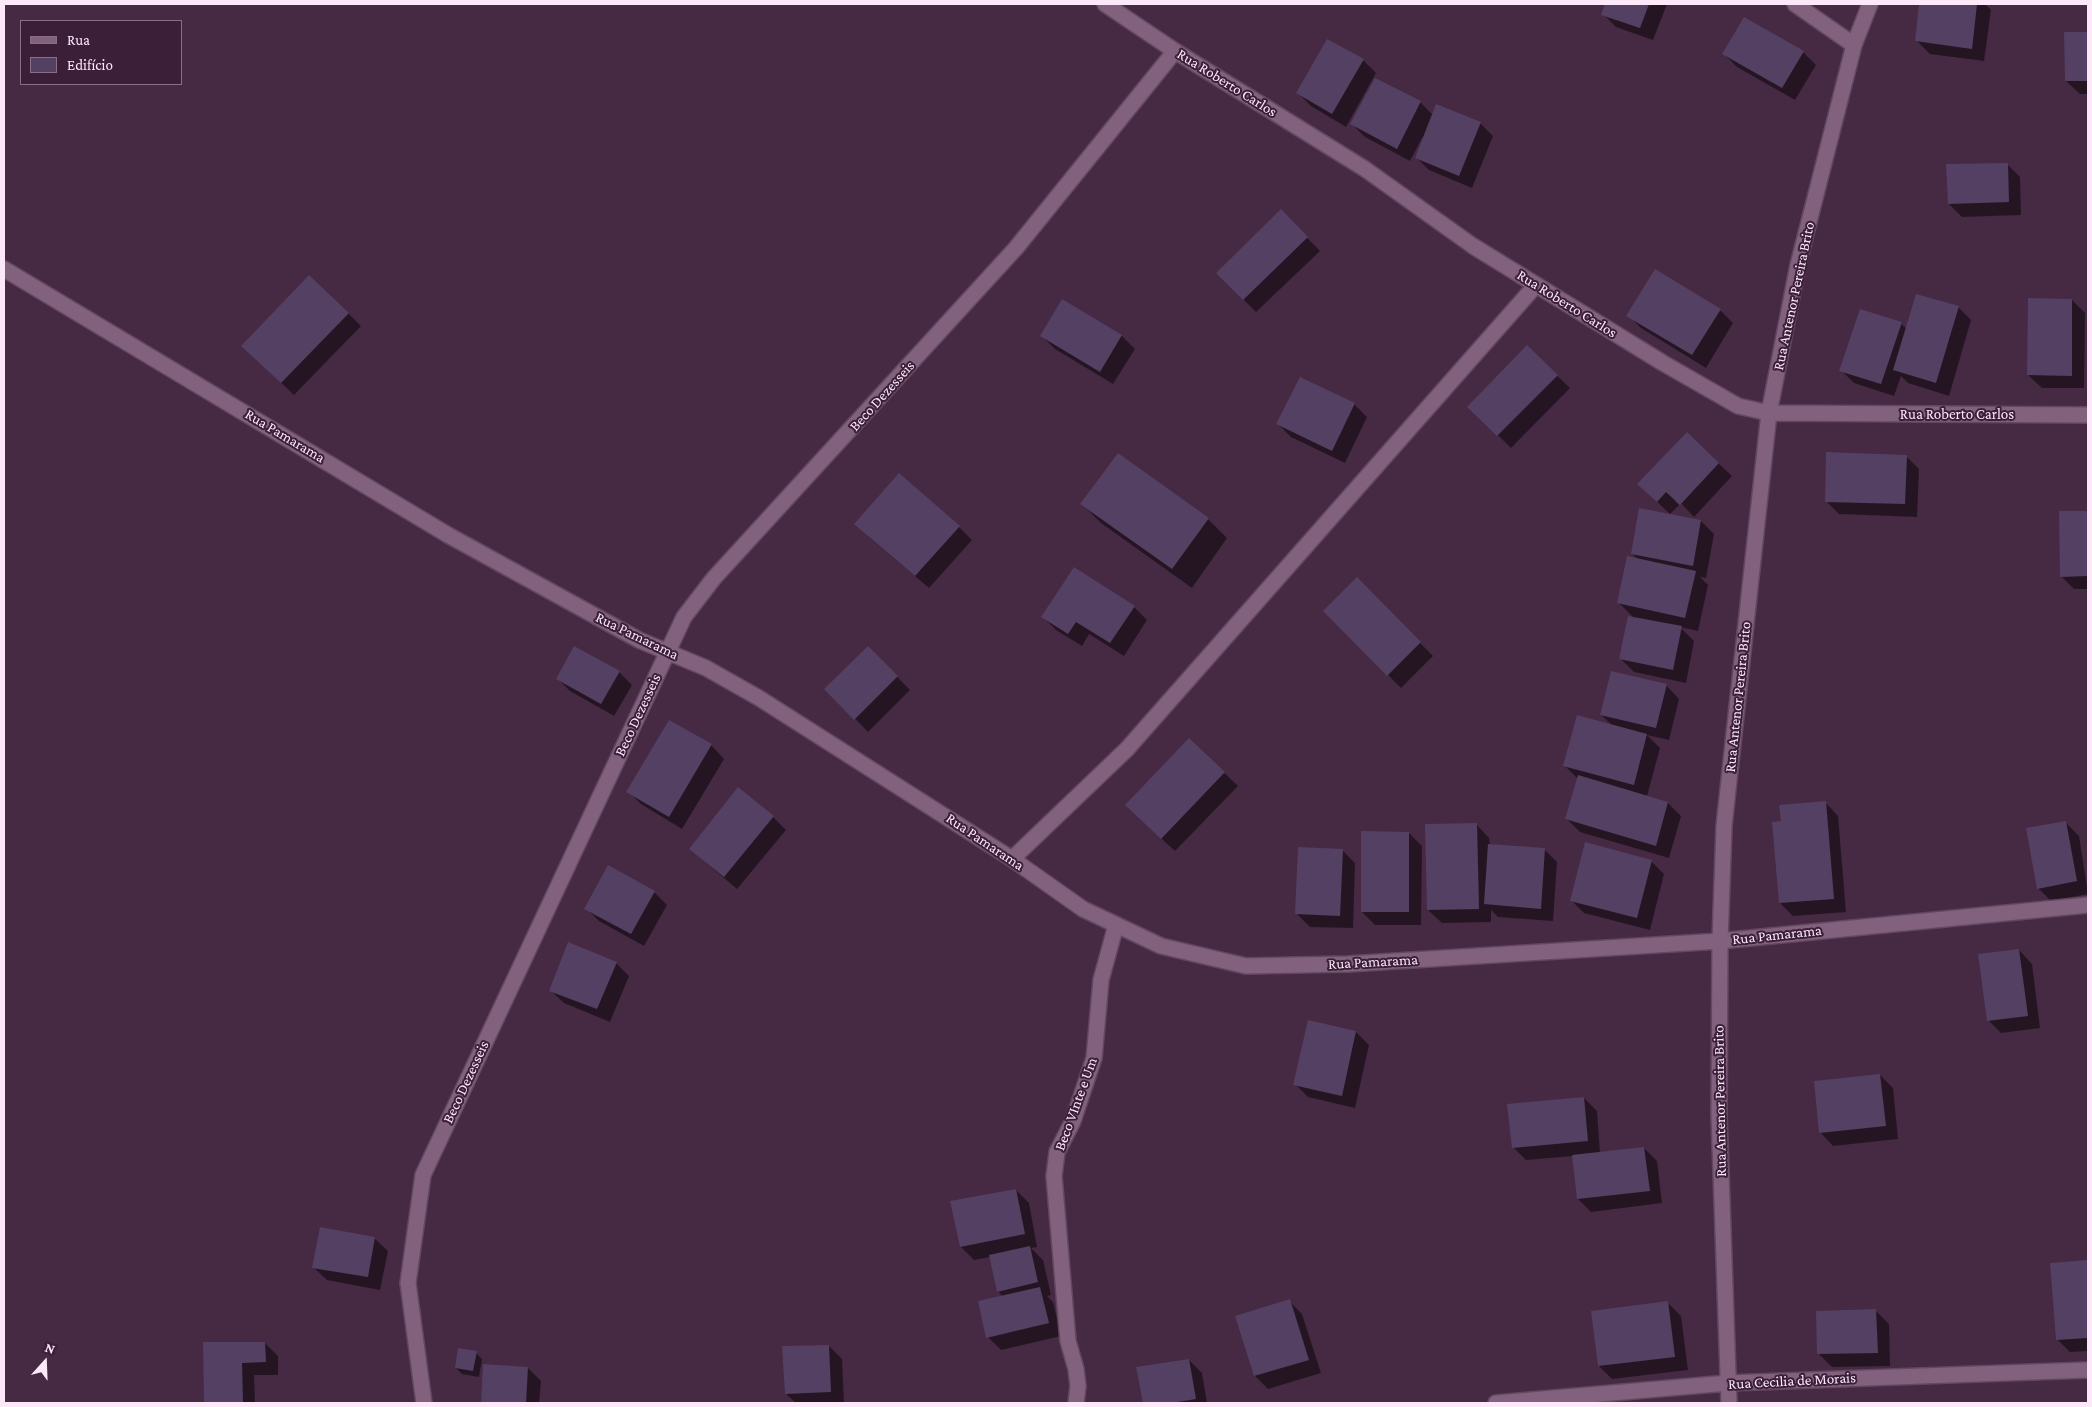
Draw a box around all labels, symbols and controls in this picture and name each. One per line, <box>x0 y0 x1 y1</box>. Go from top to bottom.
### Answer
legend <box>20 20 182 85</box>
text: Rua <box>67 32 90 48</box>
street label: Rua Roberto Carlos <box>1174 45 1280 121</box>
text: Edifício <box>67 57 113 73</box>
street label: Rua Antenor Pereira Brito <box>1769 220 1819 372</box>
street label: Rua Roberto Carlos <box>1514 266 1620 342</box>
street label: Beco Dezesseis <box>846 357 918 435</box>
street label: Rua Pamarama <box>242 405 328 467</box>
street label: Rua Roberto Carlos <box>1900 405 2014 423</box>
street label: Rua Pamarama <box>593 608 681 664</box>
street label: Rua Antenor Pereira Brito <box>1721 621 1755 773</box>
street label: Beco Dezesseis <box>611 671 665 759</box>
street label: Rua Pamarama <box>943 809 1027 875</box>
street label: Rua Pamarama <box>1731 921 1823 949</box>
street label: Rua Pamarama <box>1328 951 1418 973</box>
street label: Rua Antenor Pereira Brito <box>1710 1025 1730 1177</box>
street label: Beco Dezesseis <box>439 1038 493 1126</box>
street label: Beco VInte e Um <box>1051 1055 1101 1153</box>
north arrow <box>20 1337 70 1387</box>
text: N <box>43 1339 57 1357</box>
street label: Rua Cecilia de Morais <box>1728 1369 1856 1393</box>

